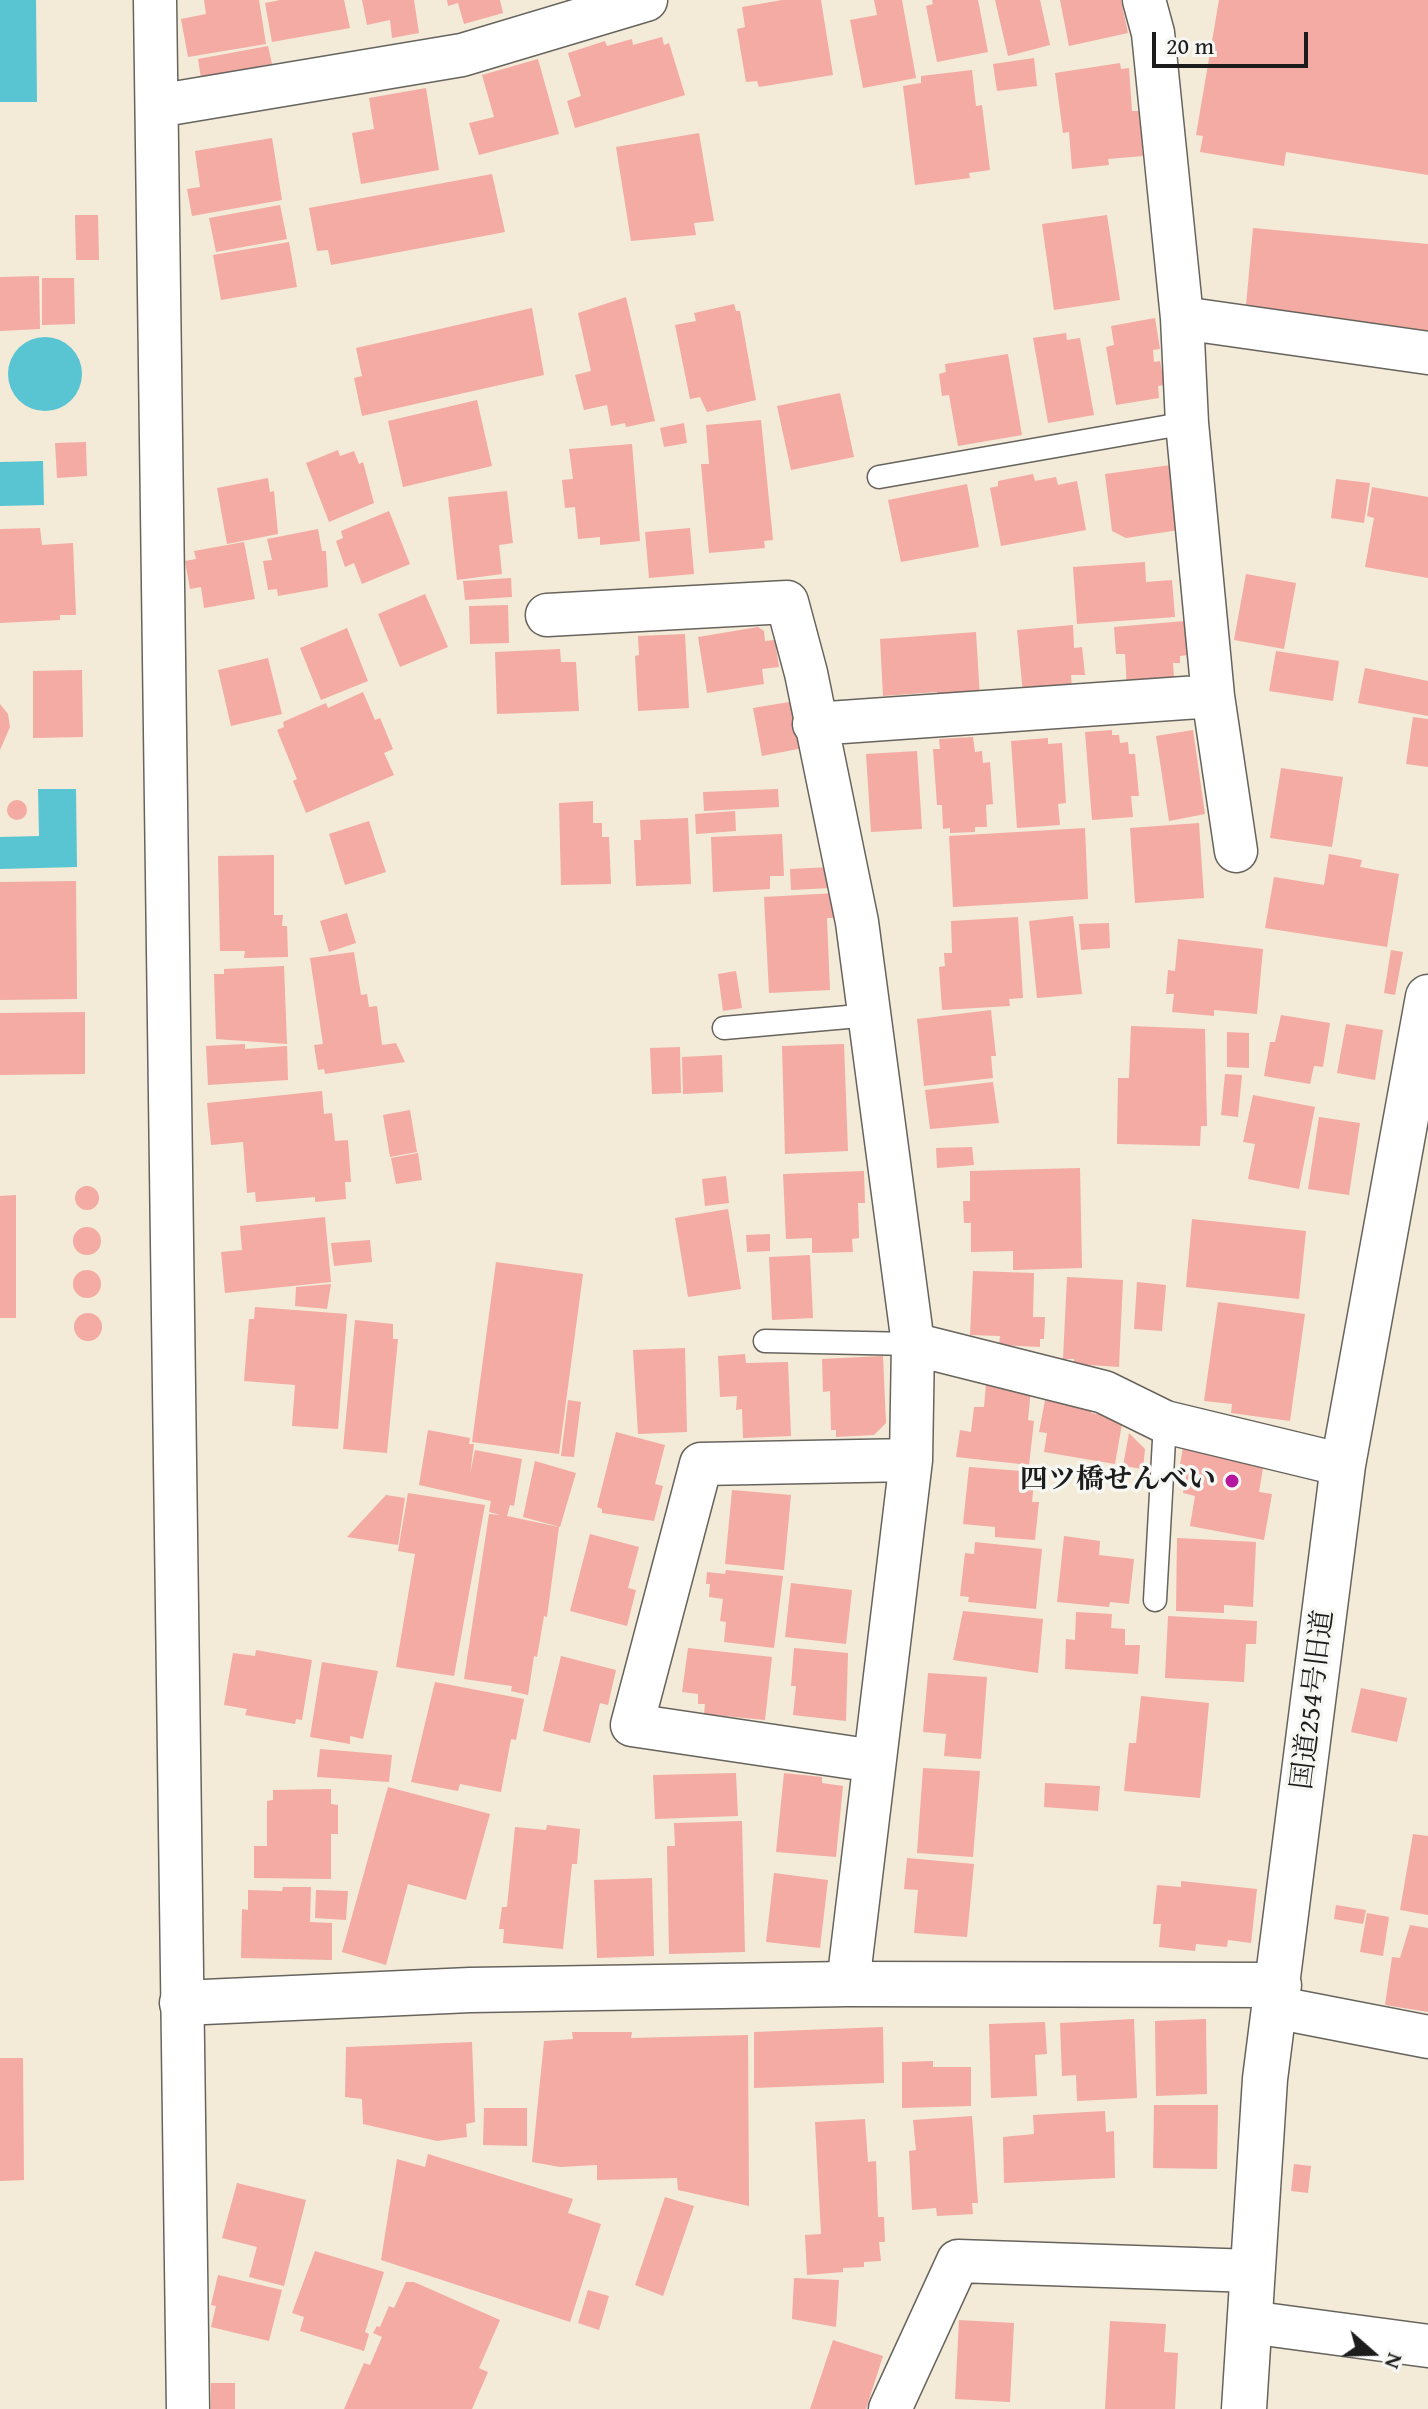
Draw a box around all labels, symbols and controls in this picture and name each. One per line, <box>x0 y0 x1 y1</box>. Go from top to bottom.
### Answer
scale bar <box>1156 16 1312 66</box>
text: 20 m <box>1166 28 1214 63</box>
place label: 四ツ橋せんべい <box>1020 1464 1216 1498</box>
marker: 四ツ橋せんべい <box>1223 1472 1241 1490</box>
street label: 国道254号旧道 <box>1286 1608 1342 1792</box>
north arrow <box>1332 2313 1412 2393</box>
text: N <box>1377 2349 1412 2374</box>

